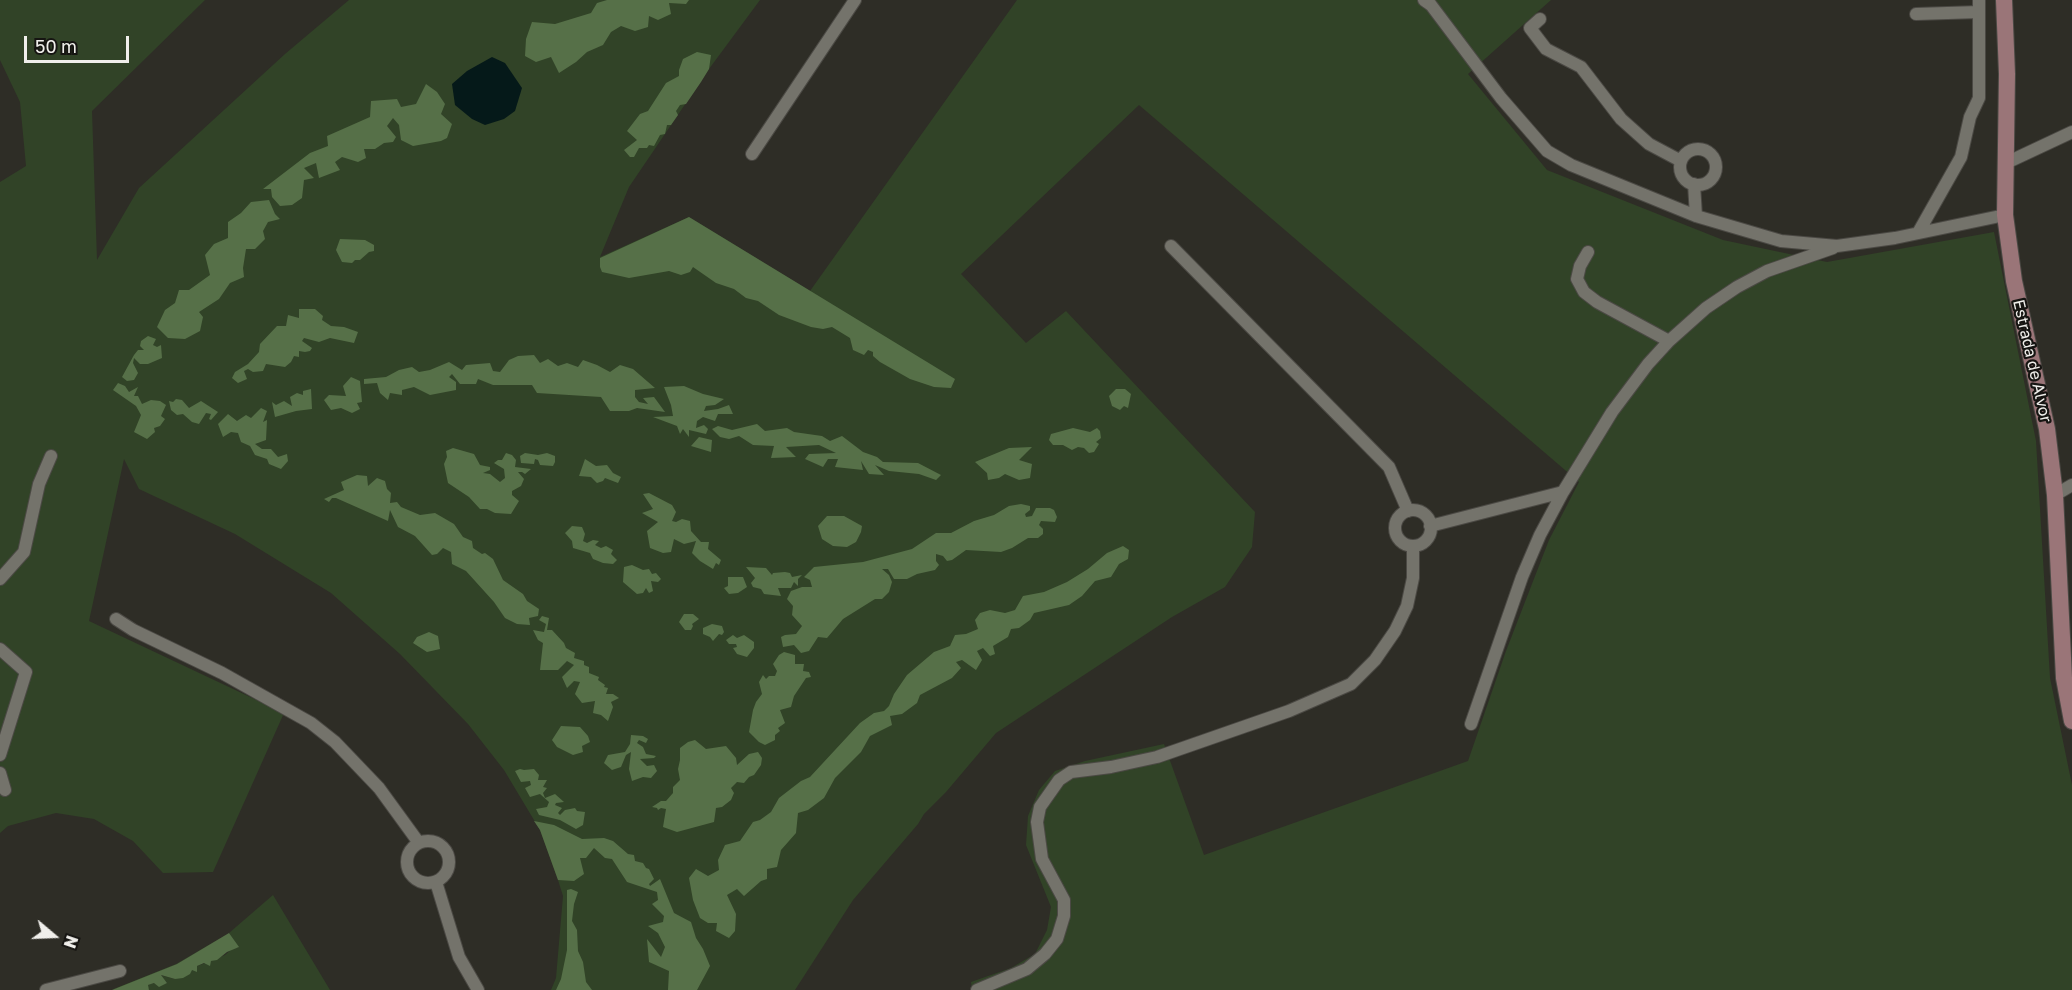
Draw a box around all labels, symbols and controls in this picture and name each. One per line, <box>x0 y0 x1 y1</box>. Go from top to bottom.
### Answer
scale bar <box>27 24 132 62</box>
text: 50 m <box>35 35 77 57</box>
street label: Estrada de Alvor <box>2009 298 2055 424</box>
north arrow <box>24 906 84 966</box>
text: N <box>60 933 82 951</box>

